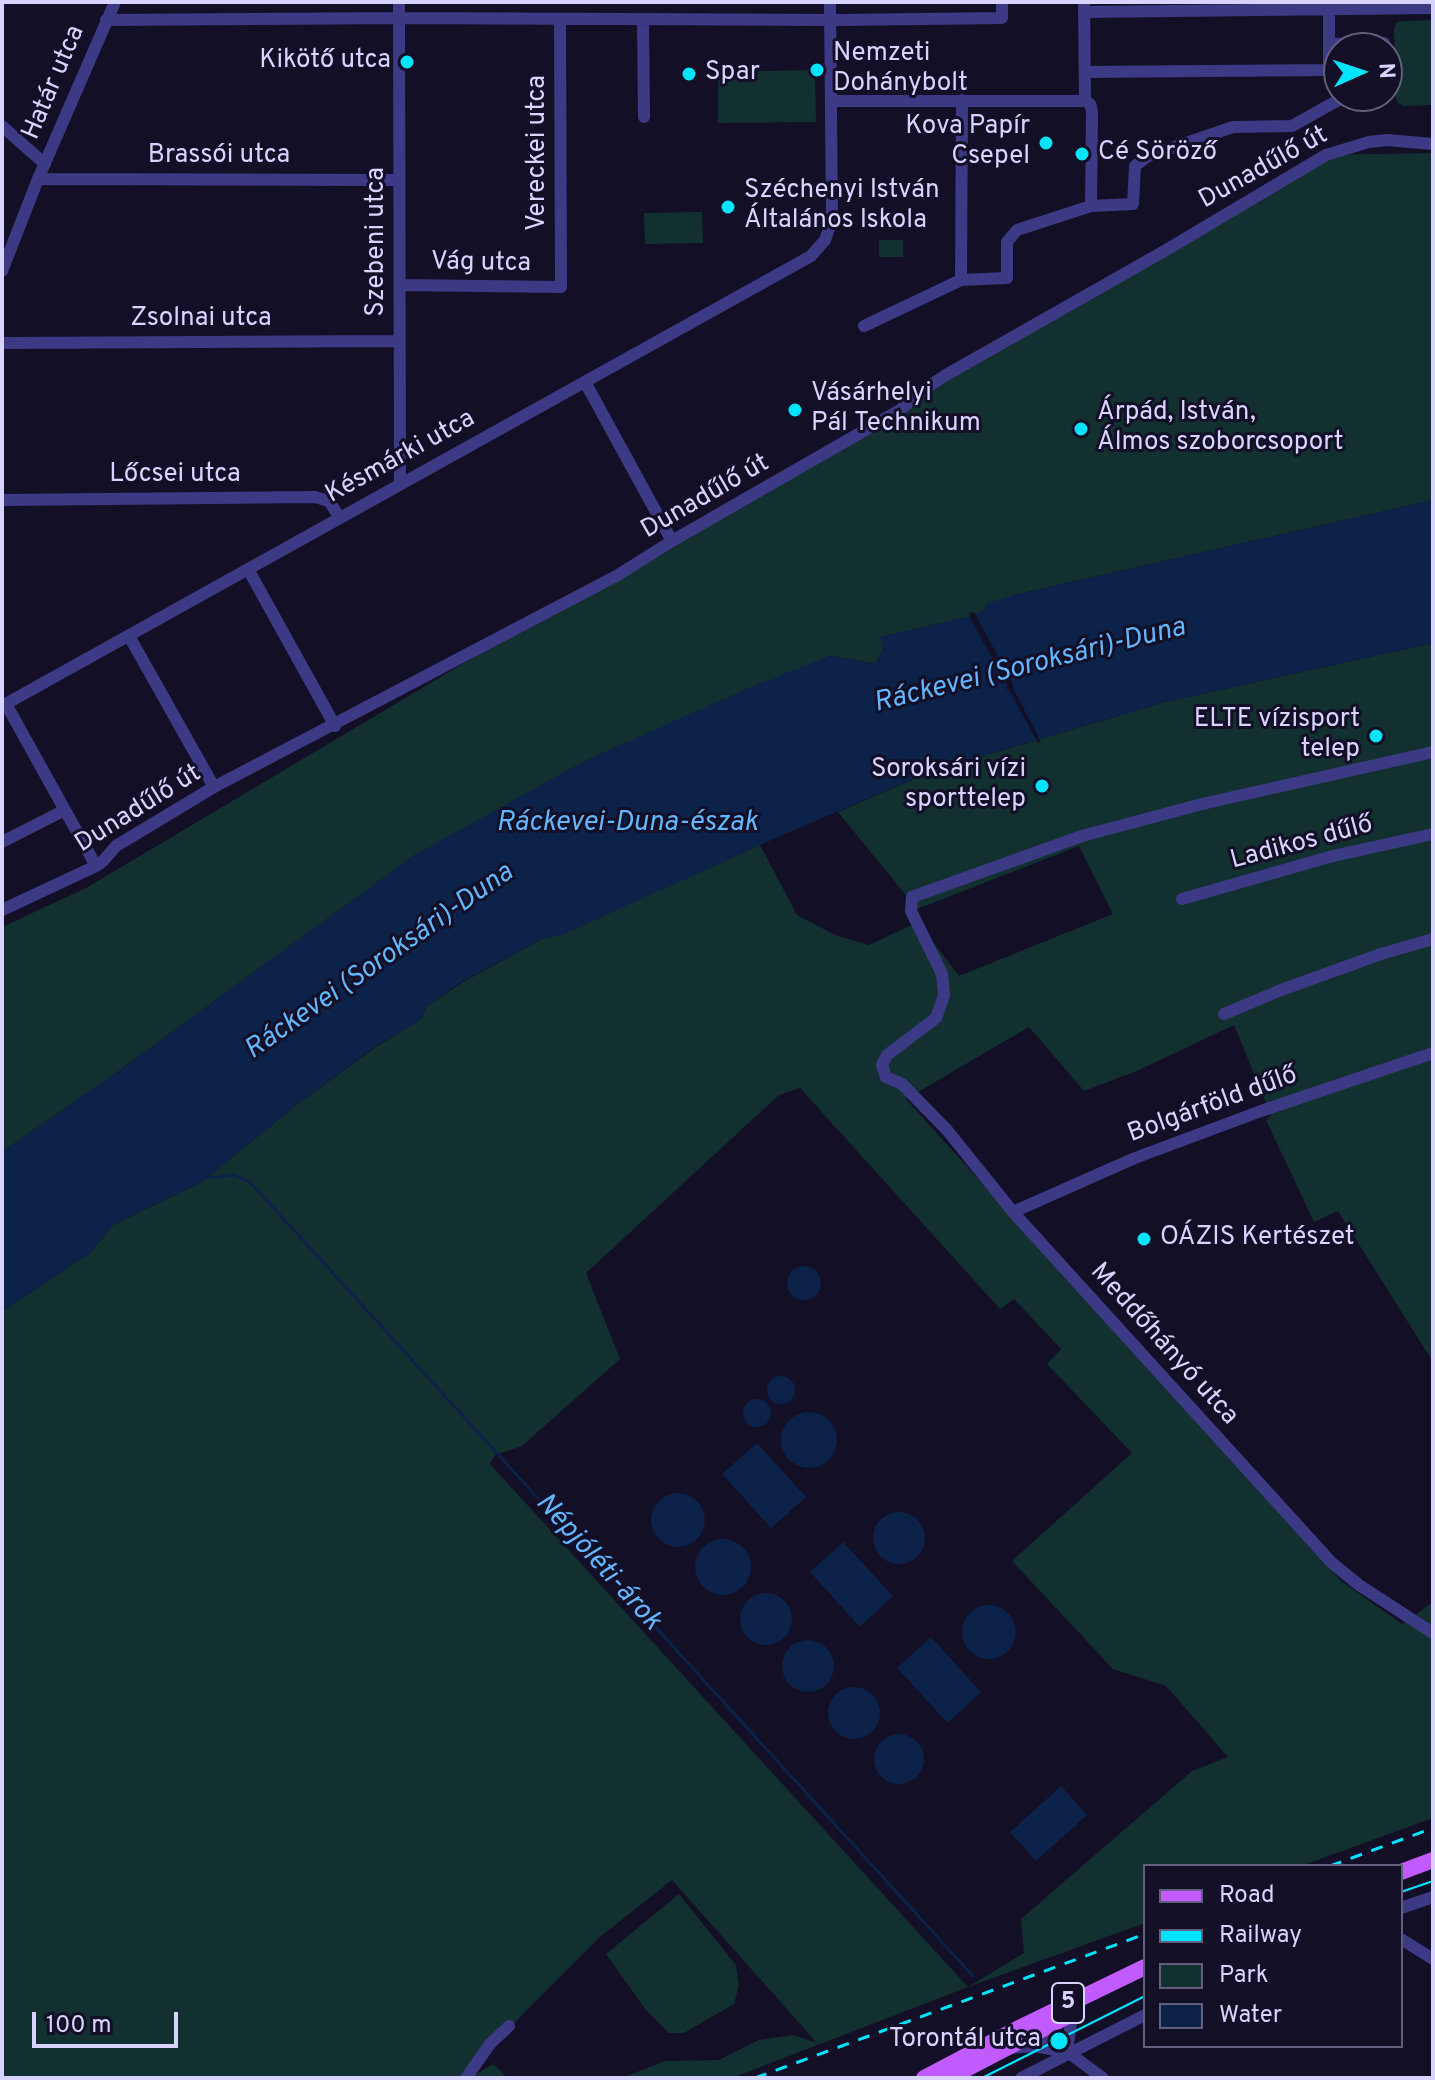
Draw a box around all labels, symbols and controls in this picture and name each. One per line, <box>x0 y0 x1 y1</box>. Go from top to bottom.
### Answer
street label: Határ utca <box>17 21 93 145</box>
north arrow <box>1323 32 1403 112</box>
place label: Nemzeti Dohánybolt <box>833 39 968 100</box>
place label: Kikötő utca <box>259 46 391 78</box>
marker: Kikötő utca <box>398 53 416 71</box>
place label: Spar <box>705 58 760 90</box>
marker: Nemzeti Dohánybolt <box>808 61 826 79</box>
text: N <box>1372 62 1399 79</box>
marker: Spar <box>680 65 698 83</box>
street label: Vereckei utca <box>523 75 555 231</box>
place label: Kova Papír Csepel <box>905 112 1030 174</box>
street label: Dunadűlő út <box>1194 121 1334 217</box>
marker: Kova Papír Csepel <box>1037 134 1055 152</box>
place label: Cé Söröző <box>1098 138 1217 170</box>
street label: Brassói utca <box>148 141 290 173</box>
marker: Cé Söröző <box>1073 145 1091 163</box>
street label: Szebeni utca <box>362 167 394 317</box>
place label: Széchenyi István Általános Iskola <box>744 176 940 238</box>
marker: Széchenyi István Általános Iskola <box>719 198 737 216</box>
street label: Vág utca <box>431 248 531 280</box>
street label: Zsolnai utca <box>130 304 272 336</box>
place label: Vásárhelyi Pál Technikum <box>811 379 981 440</box>
place label: Árpád, István, Álmos szoborcsoport <box>1097 398 1343 460</box>
marker: Vásárhelyi Pál Technikum <box>786 401 804 419</box>
street label: Késmárki utca <box>321 404 481 512</box>
marker: Árpád, István, Álmos szoborcsoport <box>1072 420 1090 438</box>
street label: Dunadűlő út <box>636 449 776 547</box>
street label: Lőcsei utca <box>109 460 241 492</box>
water label: Ráckevei (Soroksári)-Duna <box>871 612 1189 722</box>
place label: ELTE vízisport telep <box>1194 705 1360 766</box>
marker: ELTE vízisport telep <box>1367 727 1385 745</box>
place label: Soroksári vízi sporttelep <box>871 755 1026 816</box>
street label: Dunadűlő út <box>70 759 208 861</box>
marker: Soroksári vízi sporttelep <box>1033 777 1051 795</box>
water label: Ráckevei-Duna-észak <box>496 807 758 841</box>
street label: Ladikos dűlő <box>1227 810 1377 878</box>
water label: Ráckevei (Soroksári)-Duna <box>239 857 521 1069</box>
street label: Bolgárföld dűlő <box>1124 1061 1302 1151</box>
place label: OÁZIS Kertészet <box>1160 1223 1355 1255</box>
marker: OÁZIS Kertészet <box>1135 1230 1153 1248</box>
street label: Meddőhányó utca <box>1082 1258 1244 1432</box>
water label: Népjóléti-árok <box>527 1488 667 1638</box>
legend <box>1143 1864 1403 2048</box>
text: Road <box>1219 1881 1275 1911</box>
text: Railway <box>1219 1921 1302 1951</box>
text: Park <box>1219 1961 1269 1991</box>
road number: 5 <box>1052 1983 1084 2023</box>
scale bar <box>36 1996 182 2046</box>
text: Water <box>1219 2001 1282 2031</box>
text: 100 m <box>46 2011 112 2041</box>
place label: Torontál utca <box>889 2025 1041 2057</box>
marker: Torontál utca <box>1048 2030 1070 2052</box>

